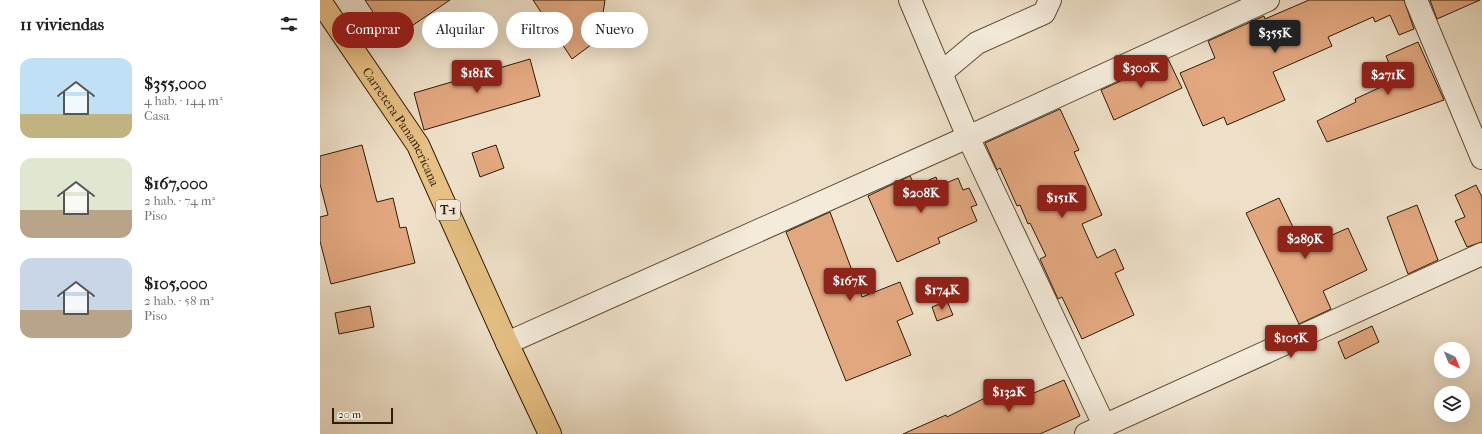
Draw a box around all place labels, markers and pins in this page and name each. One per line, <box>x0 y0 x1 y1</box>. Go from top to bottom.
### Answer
pin: $355K <box>1247 20 1303 54</box>
pin: $300K <box>1113 55 1169 89</box>
pin: $181K <box>449 60 505 94</box>
pin: $271K <box>1360 62 1416 96</box>
pin: $208K <box>893 180 949 214</box>
pin: $151K <box>1034 185 1090 219</box>
pin: $289K <box>1277 226 1333 260</box>
pin: $167K <box>822 268 878 302</box>
pin: $174K <box>914 277 970 311</box>
pin: $105K <box>1263 325 1319 359</box>
pin: $132K <box>981 379 1037 413</box>

